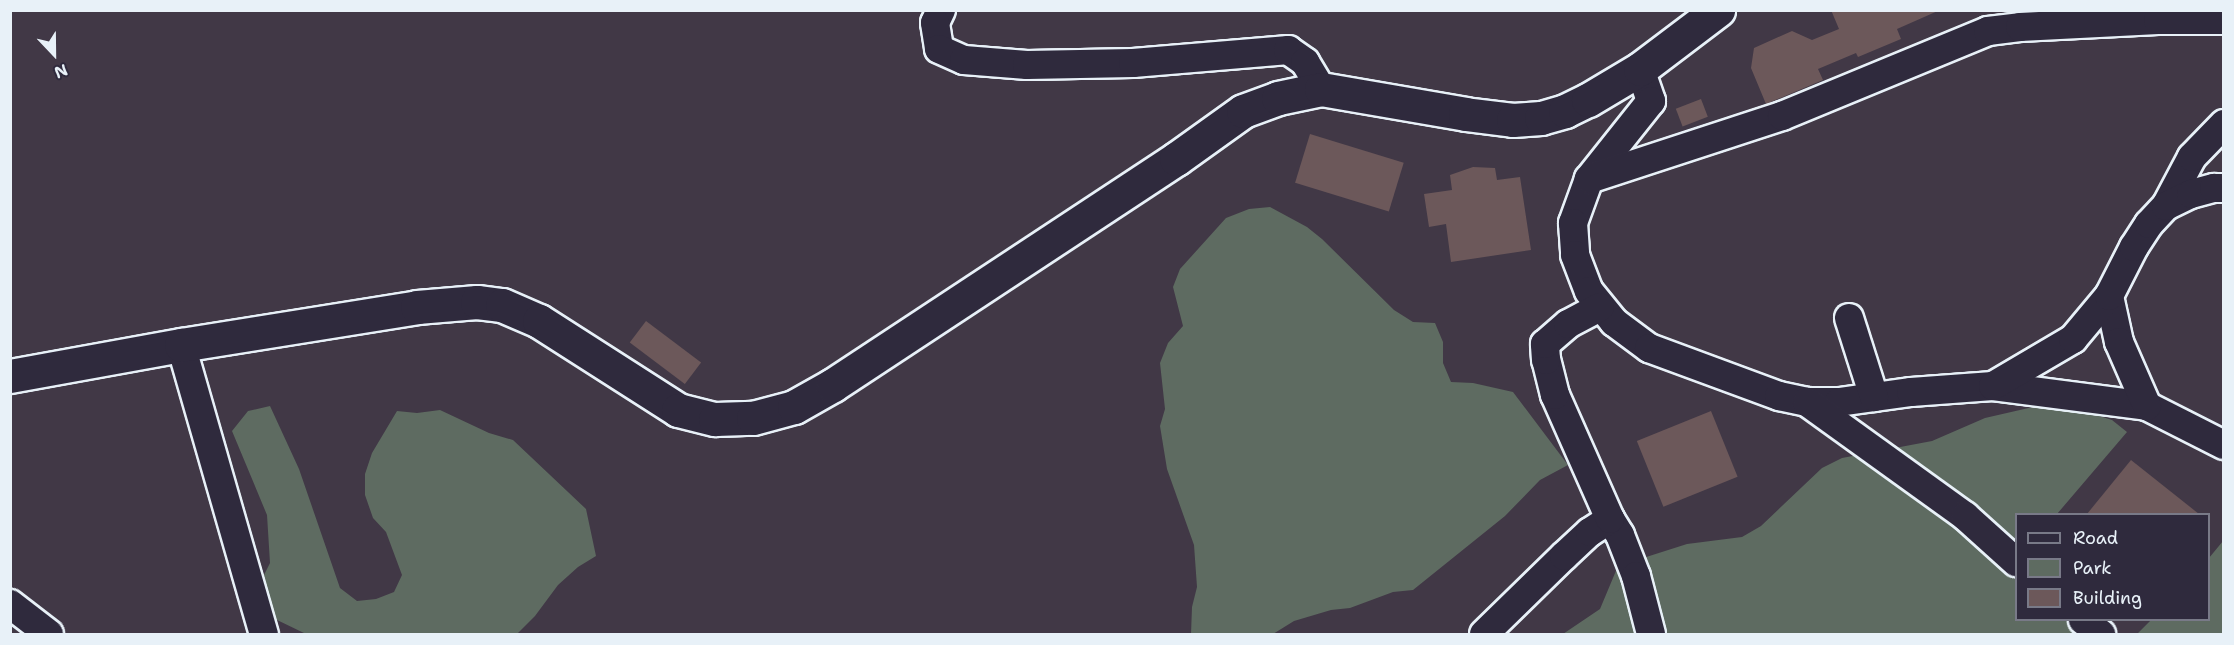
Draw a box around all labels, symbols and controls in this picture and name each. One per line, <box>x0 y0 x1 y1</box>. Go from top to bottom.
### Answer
north arrow <box>24 24 84 84</box>
text: N <box>51 59 71 83</box>
legend <box>2015 513 2210 621</box>
text: Road <box>2073 526 2118 550</box>
text: Park <box>2073 556 2112 580</box>
text: Building <box>2073 586 2142 610</box>

